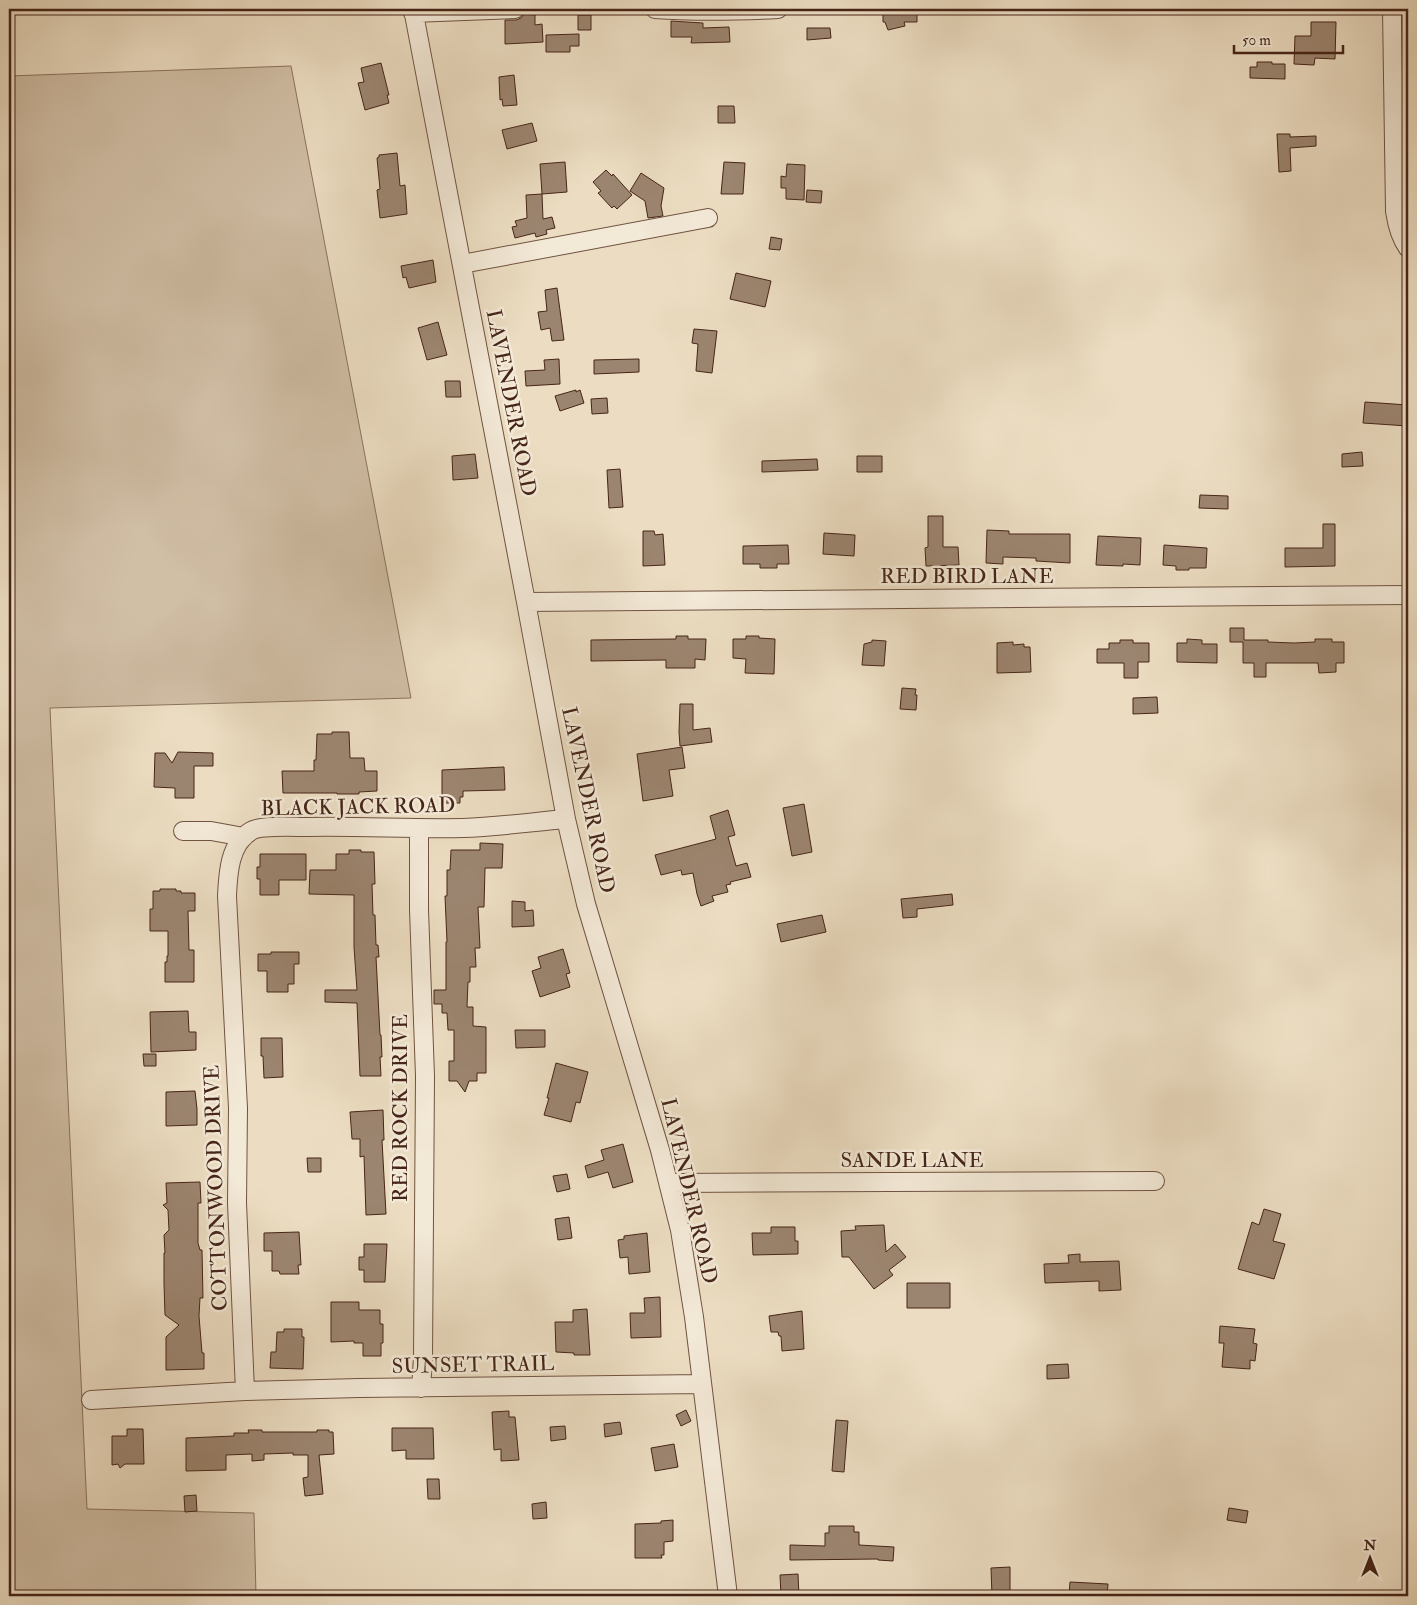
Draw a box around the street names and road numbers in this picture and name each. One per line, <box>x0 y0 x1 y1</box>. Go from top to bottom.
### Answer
street label: LAVENDER ROAD <box>480 307 542 499</box>
street label: RED BIRD LANE <box>880 563 1054 590</box>
street label: LAVENDER ROAD <box>555 704 621 896</box>
street label: BLACK JACK ROAD <box>260 792 456 822</box>
street label: RED ROCK DRIVE <box>387 1014 414 1202</box>
street label: COTTONWOOD DRIVE <box>198 1064 234 1312</box>
street label: LAVENDER ROAD <box>655 1096 723 1286</box>
street label: SANDE LANE <box>840 1147 984 1174</box>
street label: SUNSET TRAIL <box>391 1350 555 1380</box>

